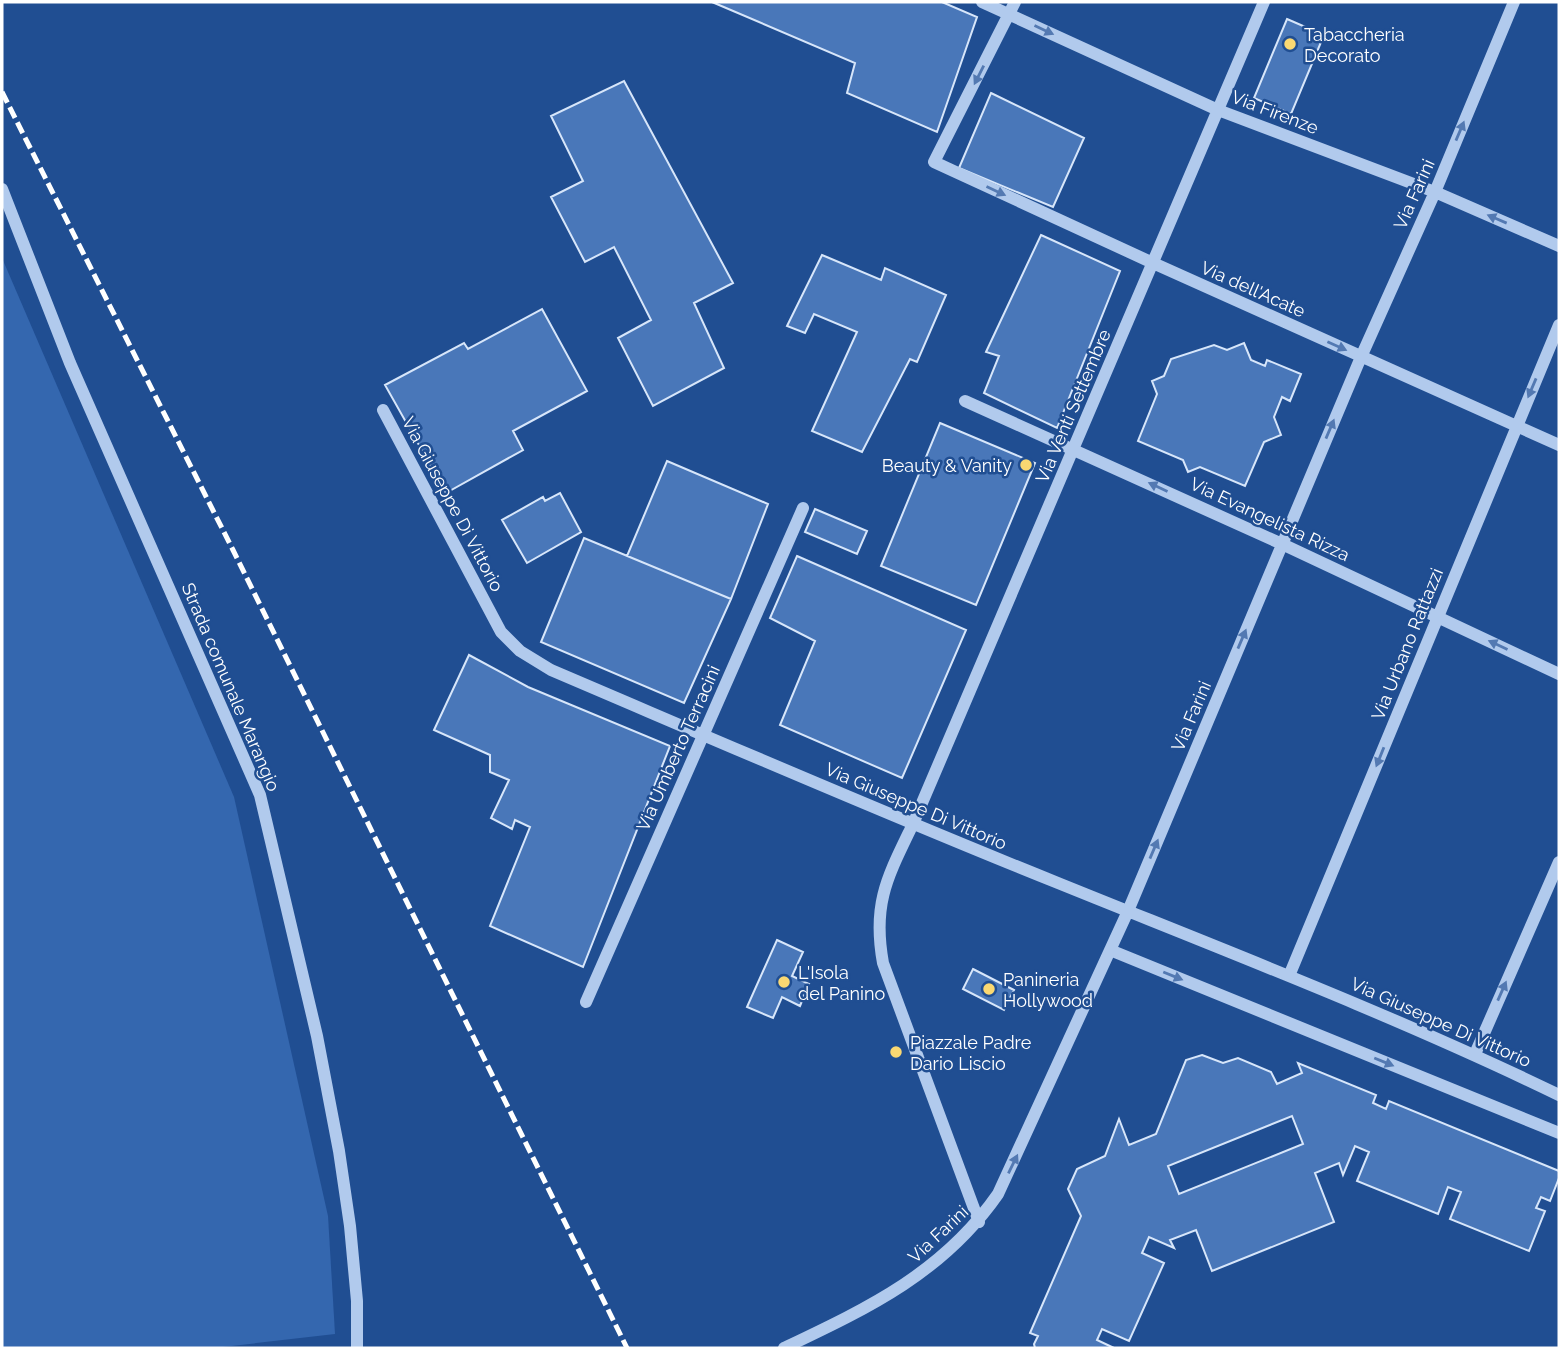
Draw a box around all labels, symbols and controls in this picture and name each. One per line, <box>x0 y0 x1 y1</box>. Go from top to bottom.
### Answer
one-way arrow <box>1034 24 1054 36</box>
place label: Tabaccheria Decorato <box>1304 24 1405 66</box>
marker: Tabaccheria Decorato <box>1282 36 1298 52</box>
one-way arrow <box>973 65 984 85</box>
street label: Via Firenze <box>1229 86 1322 138</box>
one-way arrow <box>1455 120 1466 141</box>
street label: Via Farini <box>1389 156 1439 232</box>
one-way arrow <box>986 185 1006 197</box>
one-way arrow <box>1486 213 1507 224</box>
street label: Via dell'Acate <box>1197 257 1309 322</box>
street label: Via Venti Settembre <box>1031 326 1115 486</box>
one-way arrow <box>1327 340 1347 352</box>
one-way arrow <box>1527 378 1538 399</box>
street label: Via Giuseppe Di Vittorio <box>398 413 508 595</box>
one-way arrow <box>1325 418 1336 439</box>
place label: Beauty & Vanity <box>882 455 1012 476</box>
marker: Beauty & Vanity <box>1018 457 1034 473</box>
street label: Via Evangelista Rizza <box>1187 473 1353 565</box>
one-way arrow <box>1148 481 1168 493</box>
street label: Via Urbano Rattazzi <box>1367 565 1447 723</box>
street label: Strada comunale Marangio <box>177 580 285 795</box>
one-way arrow <box>1237 628 1248 649</box>
one-way arrow <box>1487 639 1508 650</box>
street label: Via Umberto Terracini <box>632 662 724 834</box>
street label: Via Farini <box>1167 678 1215 754</box>
one-way arrow <box>1374 746 1385 767</box>
street label: Via Giuseppe Di Vittorio <box>822 758 1010 854</box>
one-way arrow <box>1149 838 1160 859</box>
place label: L'Isola del Panino <box>798 962 886 1004</box>
place label: Panineria Hollywood <box>1003 969 1093 1011</box>
one-way arrow <box>1163 970 1183 982</box>
street label: Via Giuseppe Di Vittorio <box>1348 973 1535 1071</box>
marker: L'Isola del Panino <box>776 974 792 990</box>
marker: Panineria Hollywood <box>981 981 997 997</box>
one-way arrow <box>1497 981 1508 1002</box>
place label: Piazzale Padre Dario Liscio <box>910 1032 1032 1074</box>
marker: Piazzale Padre Dario Liscio <box>888 1044 904 1060</box>
one-way arrow <box>1373 1057 1394 1068</box>
one-way arrow <box>1008 1154 1019 1174</box>
street label: Via Farini <box>904 1201 972 1267</box>

